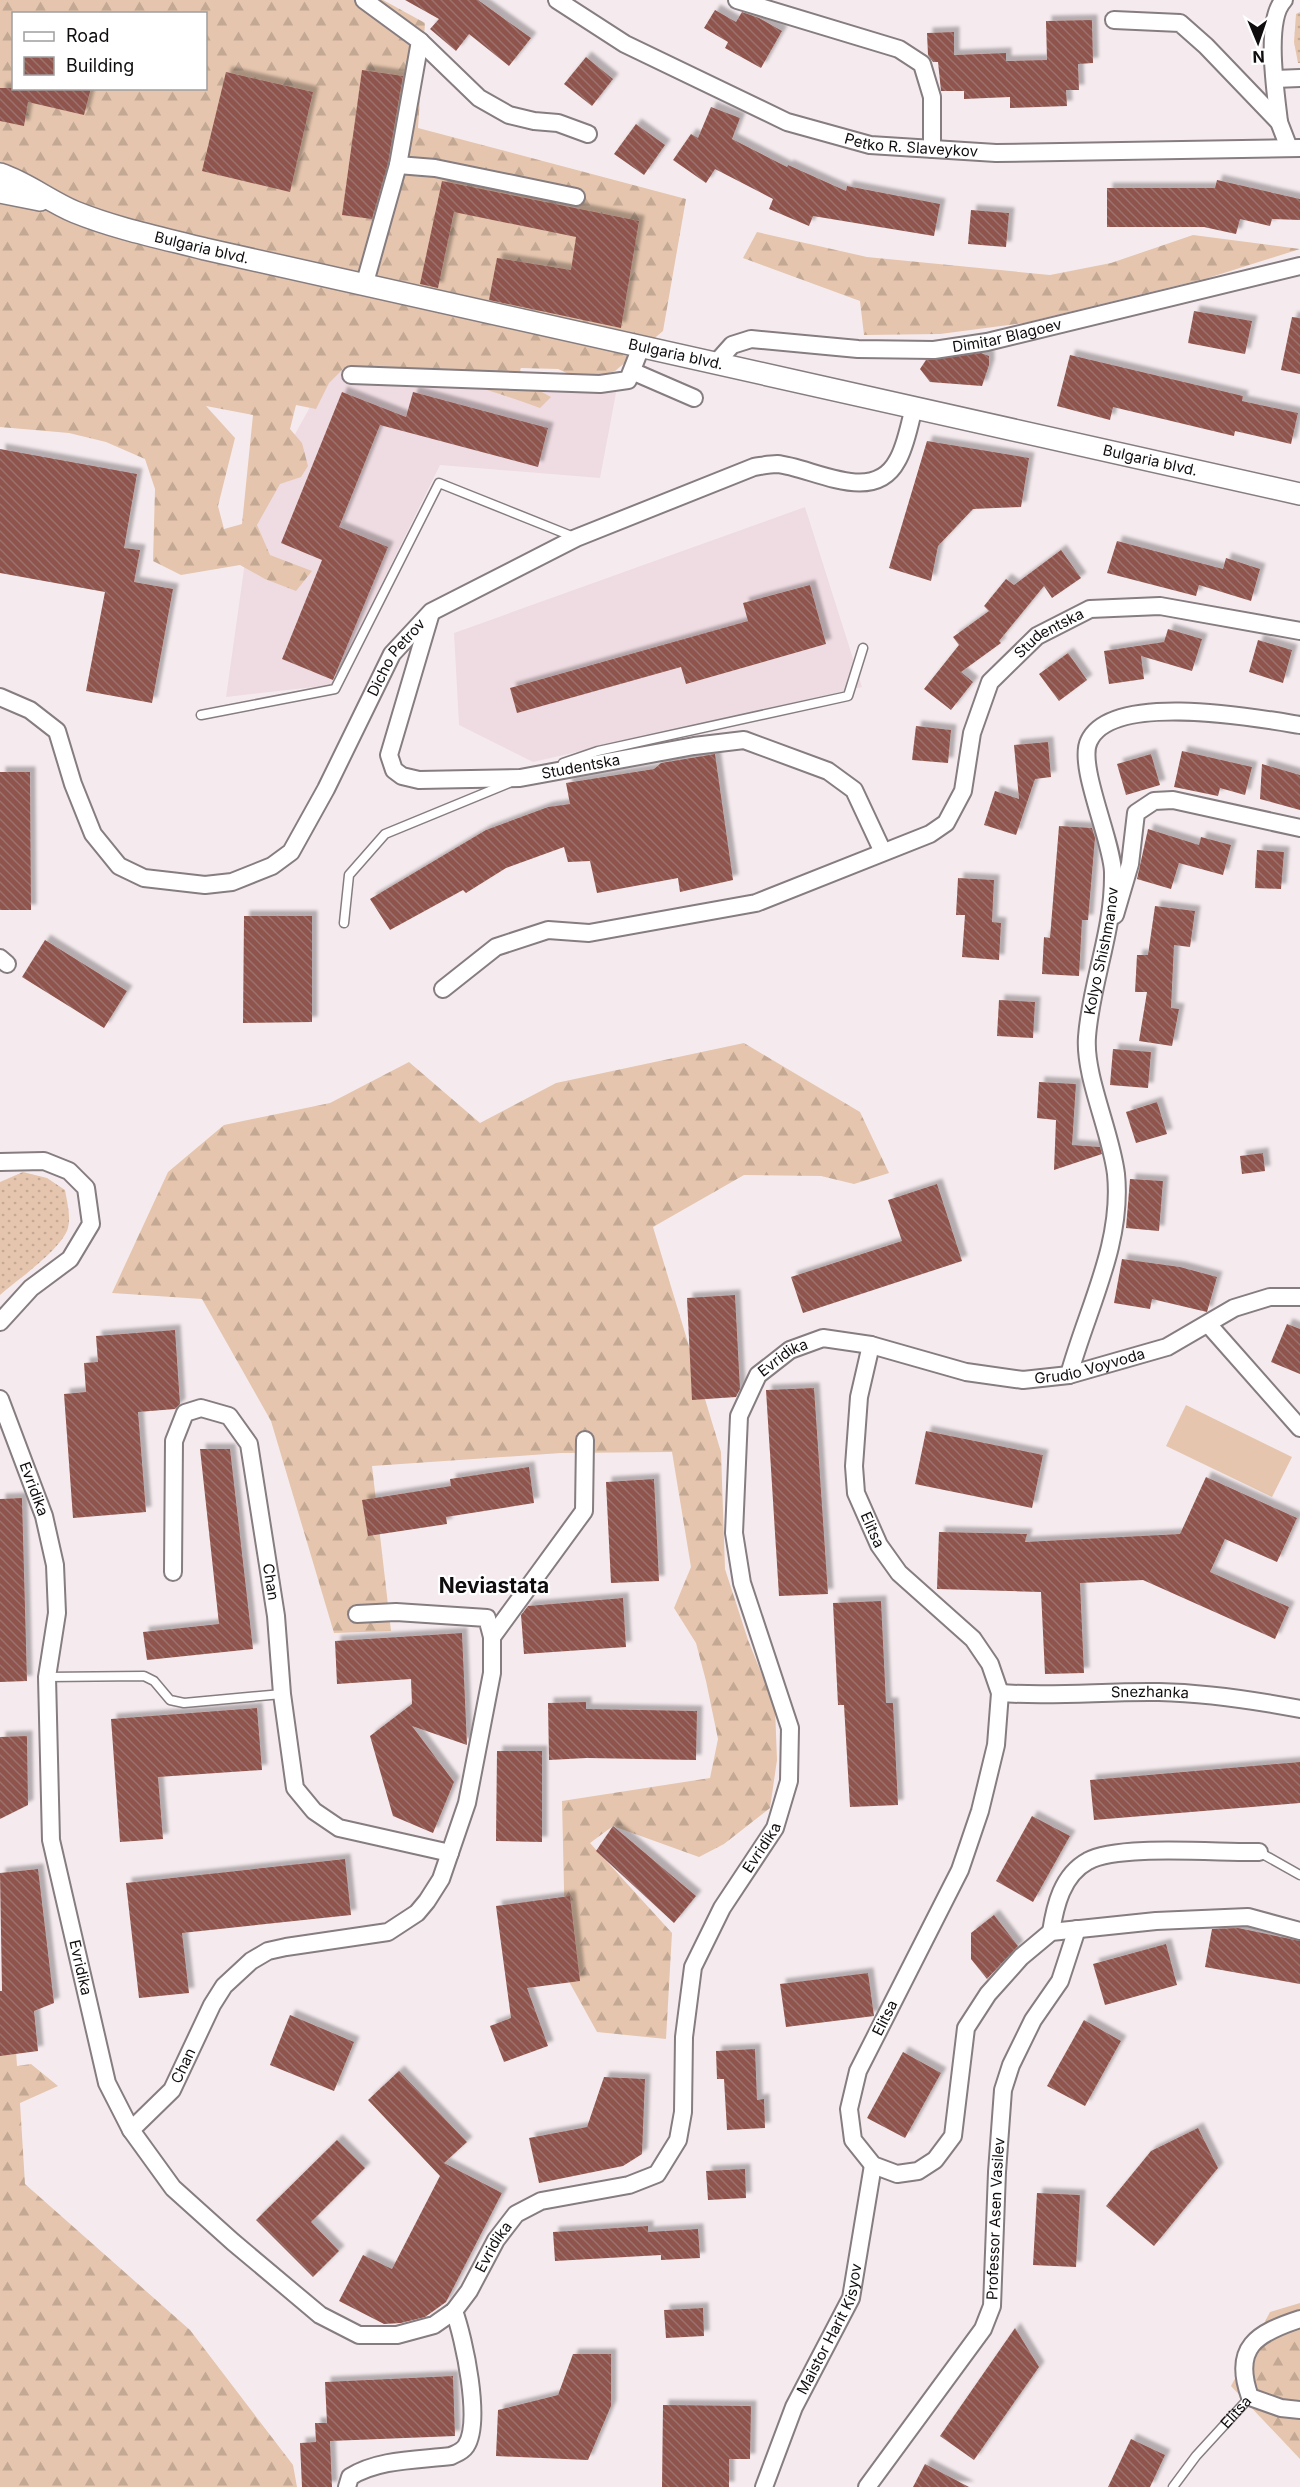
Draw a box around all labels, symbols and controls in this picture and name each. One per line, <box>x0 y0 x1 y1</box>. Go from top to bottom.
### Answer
legend <box>12 12 207 90</box>
north arrow <box>1228 12 1288 72</box>
text: Road <box>66 25 109 46</box>
text: N <box>1252 47 1265 67</box>
text: Building <box>66 55 134 76</box>
street label: Petko R. Slaveykov <box>843 128 979 161</box>
street label: Bulgaria blvd. <box>153 227 251 268</box>
street label: Dimitar Blagoev <box>951 314 1064 356</box>
street label: Bulgaria blvd. <box>627 334 725 374</box>
street label: Bulgaria blvd. <box>1101 440 1200 480</box>
street label: Studentska <box>1010 604 1087 662</box>
street label: Dicho Petrov <box>363 614 429 699</box>
street label: Studentska <box>540 750 622 783</box>
street label: Kolyo Shishmanov <box>1080 886 1122 1016</box>
street label: Evridika <box>754 1334 810 1381</box>
street label: Grudio Voyvoda <box>1033 1344 1147 1388</box>
street label: Evridika <box>15 1459 53 1518</box>
street label: Elitsa <box>857 1509 889 1551</box>
street label: Chan <box>259 1562 283 1602</box>
district label: Neviastata <box>439 1573 549 1598</box>
street label: Snezhanka <box>1111 1682 1190 1702</box>
street label: Evridika <box>738 1821 785 1876</box>
street label: Evridika <box>65 1938 96 1997</box>
street label: Elitsa <box>868 1997 902 2039</box>
street label: Chan <box>166 2045 199 2086</box>
street label: Professor Asen Vasilev <box>982 2136 1009 2300</box>
street label: Evridika <box>470 2217 516 2276</box>
street label: Maistor Harit Kisyov <box>792 2261 866 2398</box>
street label: Elitsa <box>1216 2392 1255 2432</box>

